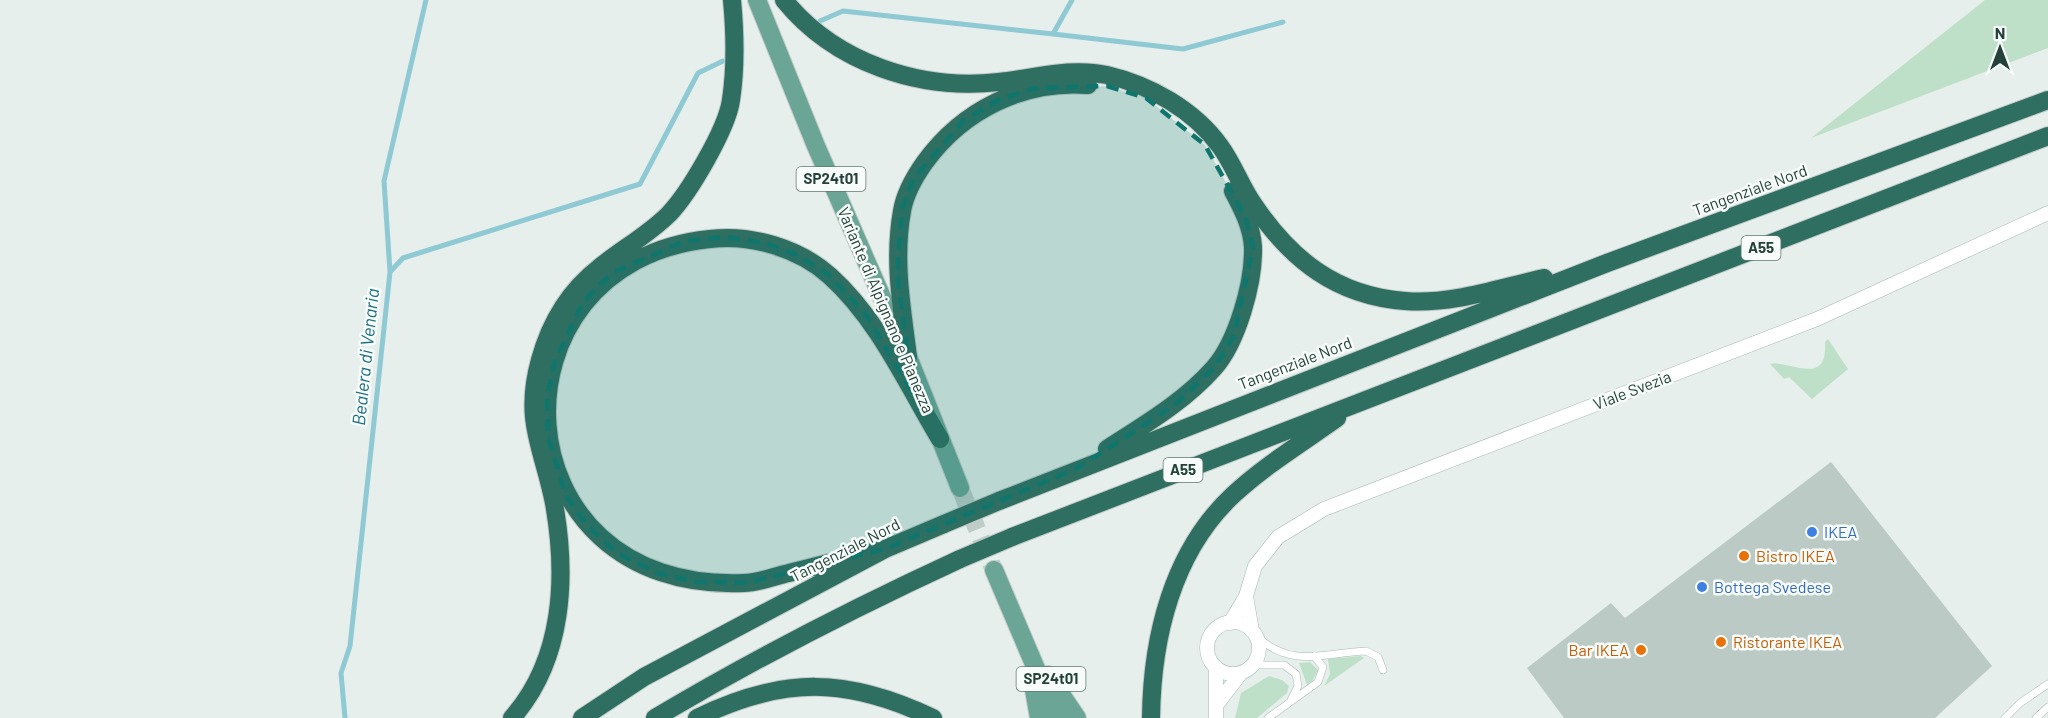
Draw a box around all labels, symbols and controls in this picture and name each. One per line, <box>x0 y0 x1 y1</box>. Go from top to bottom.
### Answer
north arrow <box>1970 18 2030 78</box>
text: N <box>1995 23 2005 42</box>
street label: Tangenziale Nord <box>1690 160 1810 219</box>
road number: SP24t01 <box>796 167 866 191</box>
street label: Variante di Alpignano e Pianezza <box>834 204 939 416</box>
road number: A55 <box>1742 236 1780 260</box>
water label: Bealera di Venaria <box>347 287 383 427</box>
street label: Tangenziale Nord <box>1235 332 1354 393</box>
street label: Viale Svezia <box>1590 366 1673 413</box>
road number: A55 <box>1164 458 1202 482</box>
street label: Tangenziale Nord <box>787 514 903 585</box>
place label: IKEA <box>1824 522 1858 541</box>
marker: IKEA <box>1805 525 1819 539</box>
place label: Bistro IKEA <box>1756 546 1835 565</box>
marker: Bistro IKEA <box>1737 549 1751 563</box>
place label: Bottega Svedese <box>1714 577 1831 596</box>
marker: Bottega Svedese <box>1695 580 1709 594</box>
place label: Ristorante IKEA <box>1733 632 1842 651</box>
marker: Ristorante IKEA <box>1714 635 1728 649</box>
place label: Bar IKEA <box>1569 640 1629 659</box>
marker: Bar IKEA <box>1634 643 1648 657</box>
road number: SP24t01 <box>1016 667 1086 691</box>

